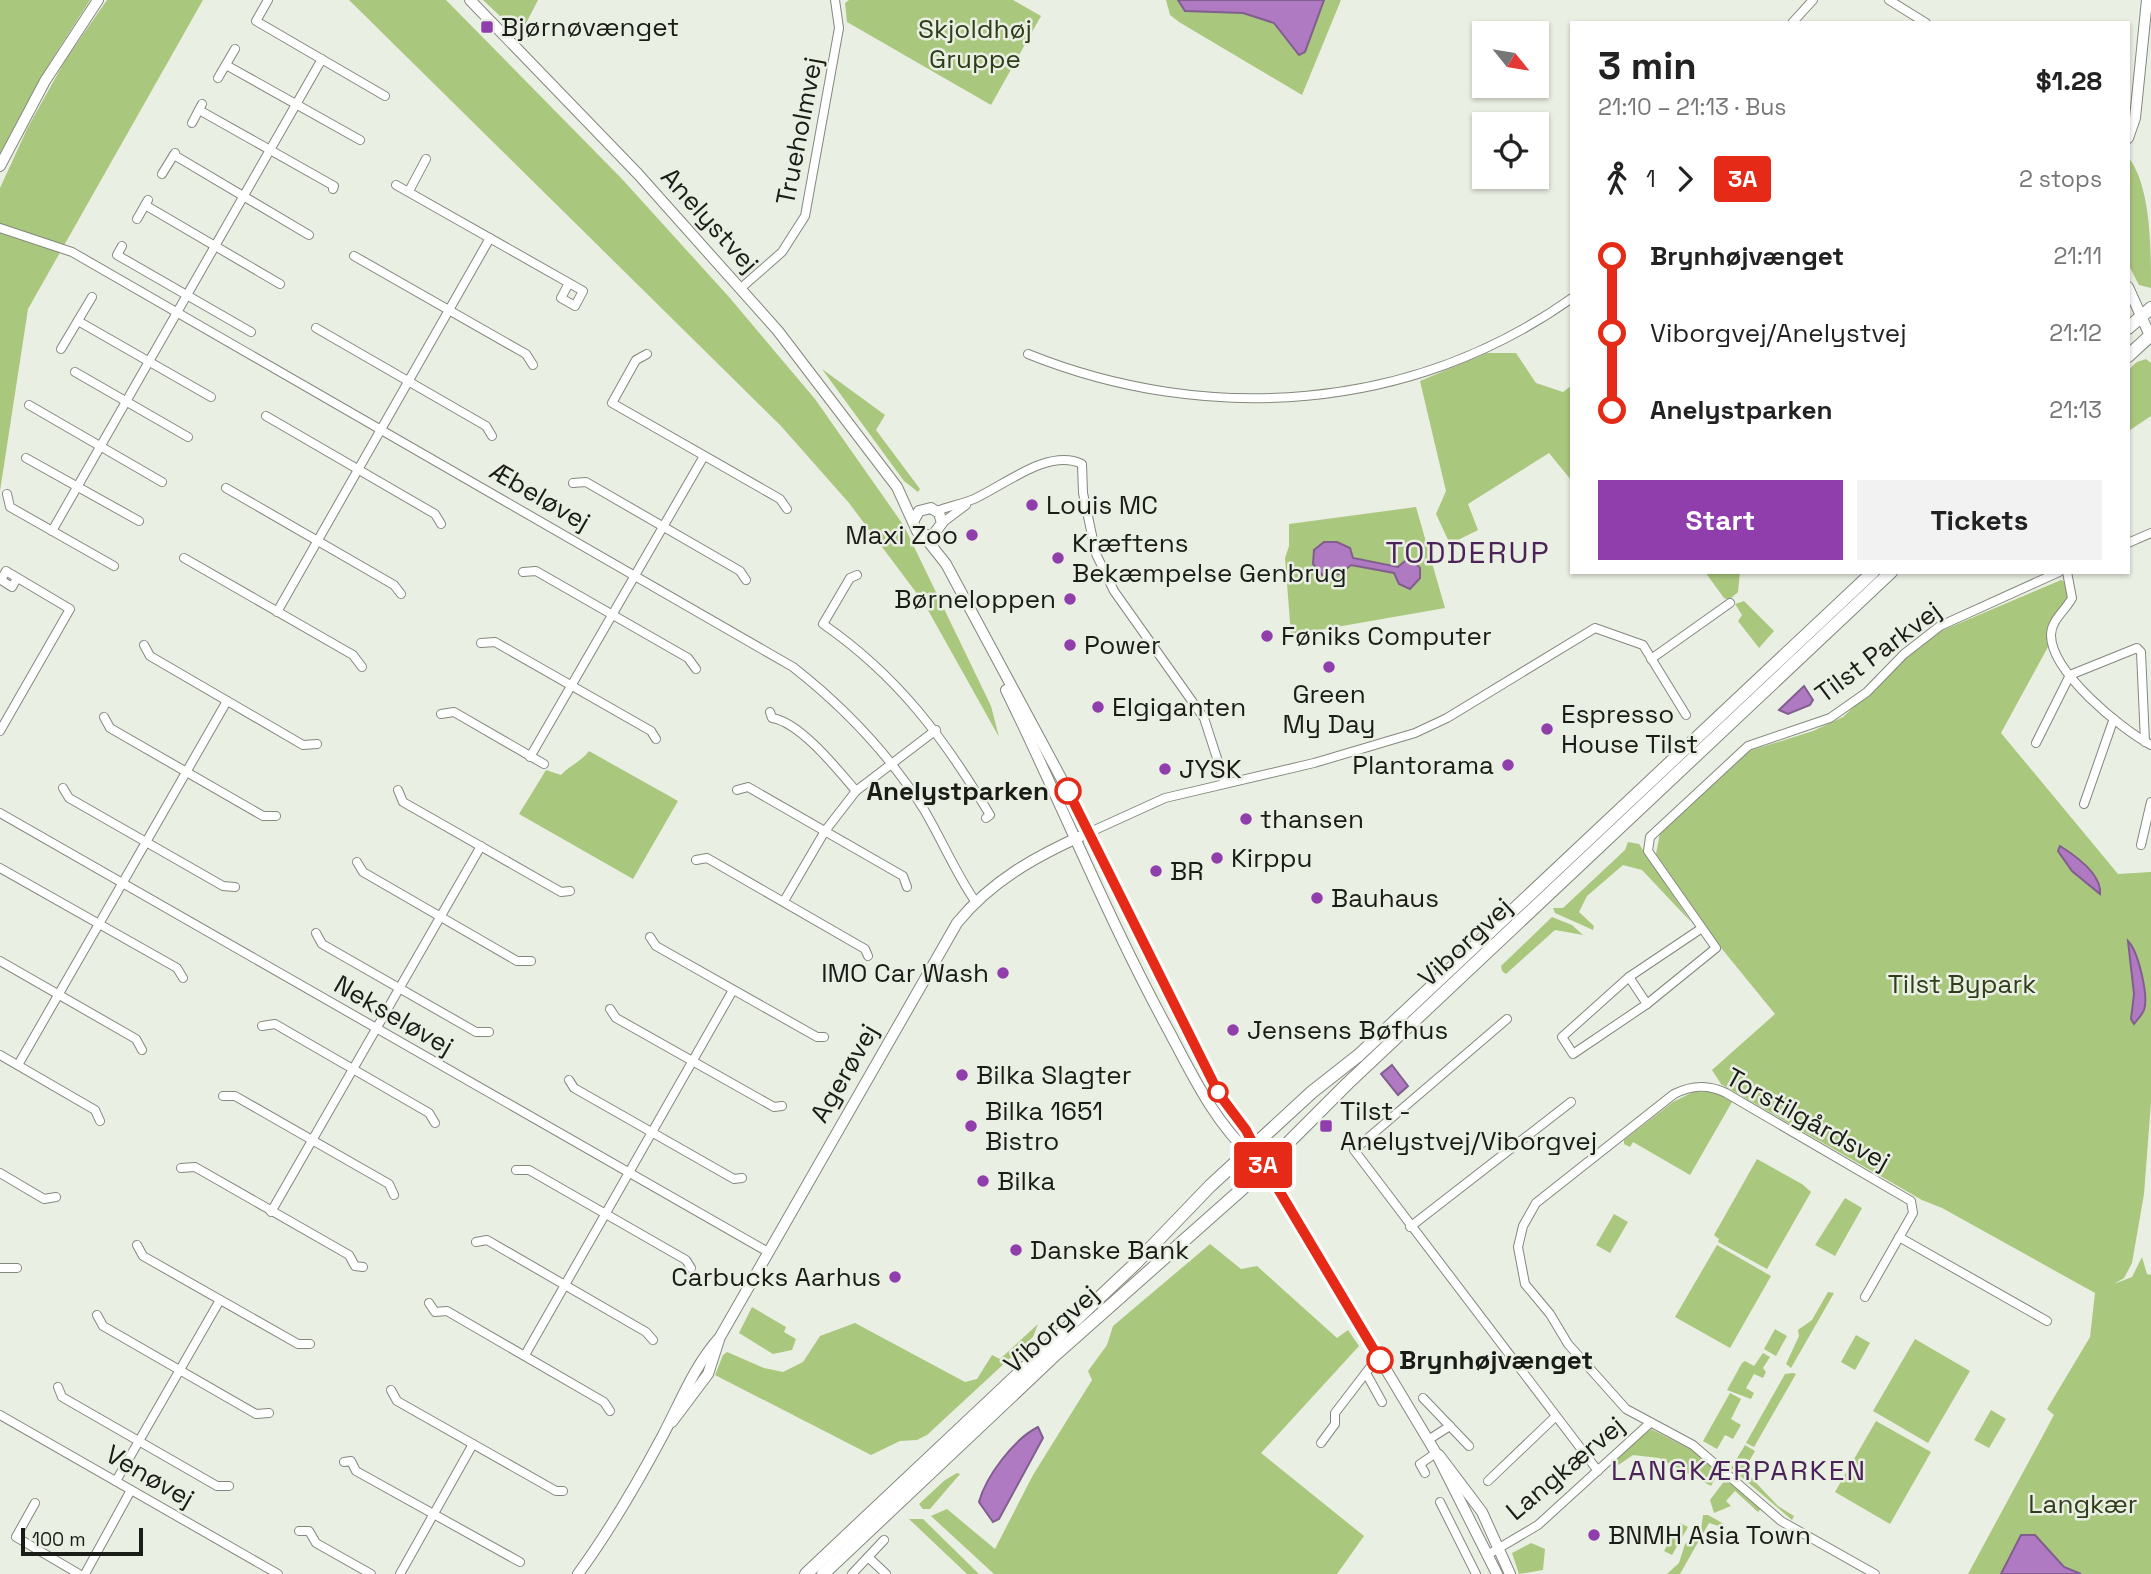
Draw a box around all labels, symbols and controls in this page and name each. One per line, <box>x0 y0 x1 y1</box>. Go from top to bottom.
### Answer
place label: Bjørnøvænget <box>501 10 679 44</box>
park label: Skjoldhøj Gruppe <box>918 12 1032 76</box>
marker: Bjørnøvænget <box>479 19 495 35</box>
north arrow <box>1472 21 1549 98</box>
map controls <box>1472 21 1549 189</box>
text: 3 min <box>1598 42 1697 90</box>
street label: Trueholmvej <box>768 54 830 208</box>
text: $1.28 <box>2036 64 2102 98</box>
text: 21:10 – 21:13 · Bus <box>1598 92 1786 122</box>
button: locate <box>1472 112 1549 189</box>
street label: Anelystvej <box>654 160 766 280</box>
icon: walk <box>1598 160 1636 198</box>
icon: forward <box>1666 160 1704 198</box>
text: 3A <box>1728 163 1757 194</box>
text: 1 <box>1646 164 1656 194</box>
text: 2 stops <box>2019 164 2102 194</box>
text: Brynhøjvænget <box>1650 239 1844 273</box>
text: 21:11 <box>2053 241 2102 271</box>
text: Viborgvej/Anelystvej <box>1650 316 1907 350</box>
text: 21:12 <box>2049 318 2102 348</box>
text: Anelystparken <box>1650 393 1832 427</box>
text: 21:13 <box>2049 395 2102 425</box>
street label: Æbeløvej <box>483 454 597 538</box>
button: Start <box>1598 480 1843 560</box>
button: Tickets <box>1857 480 2102 560</box>
place label: Louis MC <box>1046 488 1158 522</box>
marker: Louis MC <box>1024 497 1040 513</box>
place label: Maxi Zoo <box>845 518 958 552</box>
place label: Kræftens Bekæmpelse Genbrug <box>1072 526 1347 590</box>
marker: Maxi Zoo <box>964 527 980 543</box>
district label: TODDERUP <box>1386 533 1550 572</box>
marker: Kræftens Bekæmpelse Genbrug <box>1050 550 1066 566</box>
place label: Børneloppen <box>894 582 1056 616</box>
marker: Børneloppen <box>1062 591 1078 607</box>
street label: Tilst Parkvej <box>1808 594 1948 710</box>
place label: Føniks Computer <box>1281 619 1492 653</box>
place label: Power <box>1084 628 1161 662</box>
marker: Føniks Computer <box>1259 628 1275 644</box>
marker: Power <box>1062 637 1078 653</box>
marker: Green My Day <box>1321 659 1337 675</box>
place label: Green My Day <box>1283 677 1375 741</box>
place label: Elgiganten <box>1112 690 1246 724</box>
place label: Espresso House Tilst <box>1561 697 1698 761</box>
marker: Elgiganten <box>1090 699 1106 715</box>
marker: Espresso House Tilst <box>1539 721 1555 737</box>
place label: Plantorama <box>1352 748 1494 782</box>
place label: JYSK <box>1179 752 1242 786</box>
marker: Plantorama <box>1500 757 1516 773</box>
marker: JYSK <box>1157 761 1173 777</box>
place label: Anelystparken <box>867 774 1049 808</box>
marker: Anelystparken <box>1055 778 1081 804</box>
place label: thansen <box>1260 802 1364 836</box>
marker: thansen <box>1238 811 1254 827</box>
place label: Kirppu <box>1231 841 1312 875</box>
marker: Kirppu <box>1209 850 1225 866</box>
place label: BR <box>1170 854 1204 888</box>
marker: BR <box>1148 863 1164 879</box>
place label: Bauhaus <box>1331 881 1439 915</box>
marker: Bauhaus <box>1309 890 1325 906</box>
street label: Viborgvej <box>1411 890 1519 994</box>
place label: IMO Car Wash <box>821 956 989 990</box>
marker: IMO Car Wash <box>995 965 1011 981</box>
street label: Nekseløvej <box>328 967 460 1063</box>
park label: Tilst Bypark <box>1888 967 2036 1001</box>
place label: Jensens Bøfhus <box>1247 1013 1448 1047</box>
street label: Agerøvej <box>802 1017 886 1129</box>
marker: Jensens Bøfhus <box>1225 1022 1241 1038</box>
place label: Bilka Slagter <box>976 1058 1132 1092</box>
street label: Torstilgårdsvej <box>1720 1060 1896 1178</box>
marker: Bilka Slagter <box>954 1067 970 1083</box>
unlabelled marker <box>1208 1082 1228 1102</box>
place label: Bilka 1651 Bistro <box>985 1094 1103 1158</box>
place label: Tilst - Anelystvej/Viborgvej <box>1340 1094 1597 1158</box>
marker: Bilka 1651 Bistro <box>963 1118 979 1134</box>
marker: Tilst - Anelystvej/Viborgvej <box>1318 1118 1334 1134</box>
line badge: 3A <box>1232 1142 1294 1188</box>
text: 3A <box>1248 1149 1278 1180</box>
place label: Bilka <box>997 1164 1056 1198</box>
marker: Bilka <box>975 1173 991 1189</box>
place label: Danske Bank <box>1030 1233 1189 1267</box>
marker: Danske Bank <box>1008 1242 1024 1258</box>
place label: Carbucks Aarhus <box>671 1260 881 1294</box>
marker: Carbucks Aarhus <box>887 1269 903 1285</box>
street label: Viborgvej <box>996 1277 1106 1381</box>
place label: Brynhøjvænget <box>1399 1343 1593 1377</box>
marker: Brynhøjvænget <box>1367 1347 1393 1373</box>
street label: Langkærvej <box>1499 1408 1631 1528</box>
street label: Venøvej <box>99 1437 201 1515</box>
district label: LANGKÆRPARKEN <box>1611 1452 1867 1488</box>
park label: Langkær <box>2028 1487 2138 1521</box>
place label: BNMH Asia Town <box>1608 1518 1811 1552</box>
scale bar <box>21 1525 144 1557</box>
text: 100 m <box>32 1527 86 1552</box>
marker: BNMH Asia Town <box>1586 1527 1602 1543</box>

